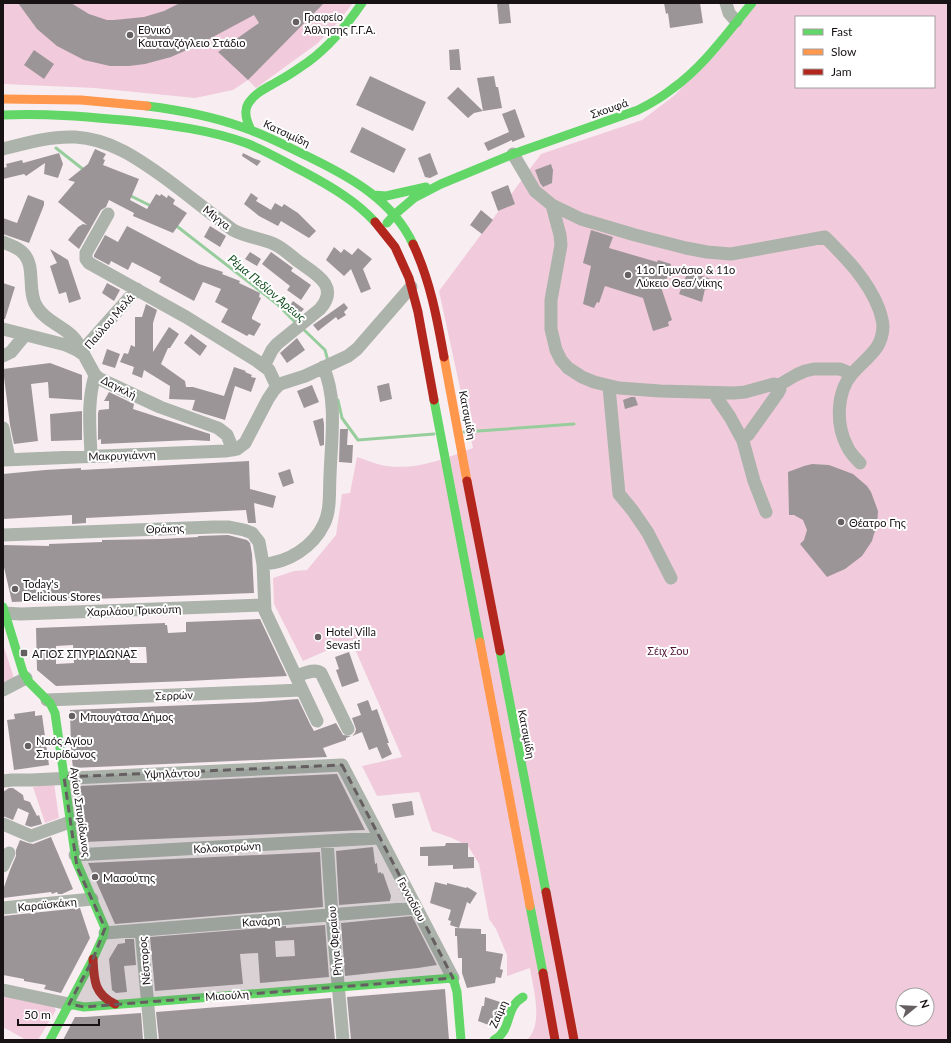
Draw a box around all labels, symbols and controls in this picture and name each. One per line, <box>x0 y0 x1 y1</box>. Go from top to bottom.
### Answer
place label: Γραφείο Άθλησης Γ.Γ.Α. <box>304 10 376 36</box>
legend <box>795 16 935 88</box>
marker: Γραφείο Άθλησης Γ.Γ.Α. <box>291 17 301 27</box>
place label: Εθνικό Καυτανζόγλειο Στάδιο <box>138 23 245 50</box>
text: Fast <box>831 24 853 39</box>
marker: Εθνικό Καυτανζόγλειο Στάδιο <box>125 30 135 40</box>
text: Slow <box>831 44 857 59</box>
text: Jam <box>831 64 852 79</box>
street label: Σκουφά <box>589 95 630 120</box>
street label: Κατσιμίδη <box>262 117 312 149</box>
street label: Μίγγα <box>201 202 234 232</box>
water label: Ρέμα Πεδίον Άρεως <box>225 251 310 325</box>
place label: 11ο Γυμνάσιο & 11ο Λύκειο Θεσ/νίκης <box>636 263 735 289</box>
marker: 11ο Γυμνάσιο & 11ο Λύκειο Θεσ/νίκης <box>623 270 633 280</box>
street label: Παύλου Μελά <box>82 290 137 351</box>
street label: Δαγκλή <box>99 373 139 401</box>
street label: Κατσιμίδη <box>457 389 479 441</box>
street label: Μακρυγιάννη <box>88 447 156 463</box>
place label: Θέατρο Γης <box>849 516 906 529</box>
marker: Θέατρο Γης <box>836 517 846 527</box>
street label: Θράκης <box>146 521 184 535</box>
place label: Today's Delicious Stores <box>23 577 101 603</box>
marker: Today's Delicious Stores <box>10 584 20 594</box>
street label: Χαριλάου Τρικούπη <box>87 602 181 618</box>
place label: Hotel Villa Sevasti <box>326 625 376 651</box>
marker: Hotel Villa Sevasti <box>313 632 323 642</box>
park label: Σέιχ Σου <box>647 644 689 657</box>
place label: ΑΓΙΟΣ ΣΠΥΡΙΔΩΝΑΣ <box>32 647 137 660</box>
marker: ΑΓΙΟΣ ΣΠΥΡΙΔΩΝΑΣ <box>19 648 29 658</box>
street label: Σερρών <box>155 688 193 702</box>
street label: Κατσιμίδη <box>516 708 538 760</box>
place label: Μπουγάτσα Δήμος <box>80 710 173 723</box>
marker: Μπουγάτσα Δήμος <box>67 711 77 721</box>
place label: Ναός Αγίου Σπυρίδωνος <box>36 734 96 760</box>
marker: Ναός Αγίου Σπυρίδωνος <box>23 741 33 751</box>
street label: Αγίου Σπυρίδωνος <box>68 766 94 858</box>
street label: Υψηλάντου <box>144 766 200 780</box>
street label: Κολοκοτρώνη <box>193 839 261 855</box>
place label: Μασούτης <box>103 871 155 884</box>
marker: Μασούτης <box>90 872 100 882</box>
street label: Γενναδίου <box>395 875 429 923</box>
street label: Καραϊσκάκη <box>17 894 77 914</box>
street label: Ρήγα Φεραίου <box>324 906 344 976</box>
street label: Κανάρη <box>242 913 280 929</box>
street label: Νέστορος <box>135 936 153 986</box>
street label: Μιαούλη <box>205 987 249 1003</box>
north arrow <box>895 987 935 1027</box>
street label: Ζαΐμη <box>486 998 510 1030</box>
text: N <box>917 998 932 1010</box>
scale bar <box>18 1001 99 1027</box>
text: 50 m <box>24 1007 51 1022</box>

